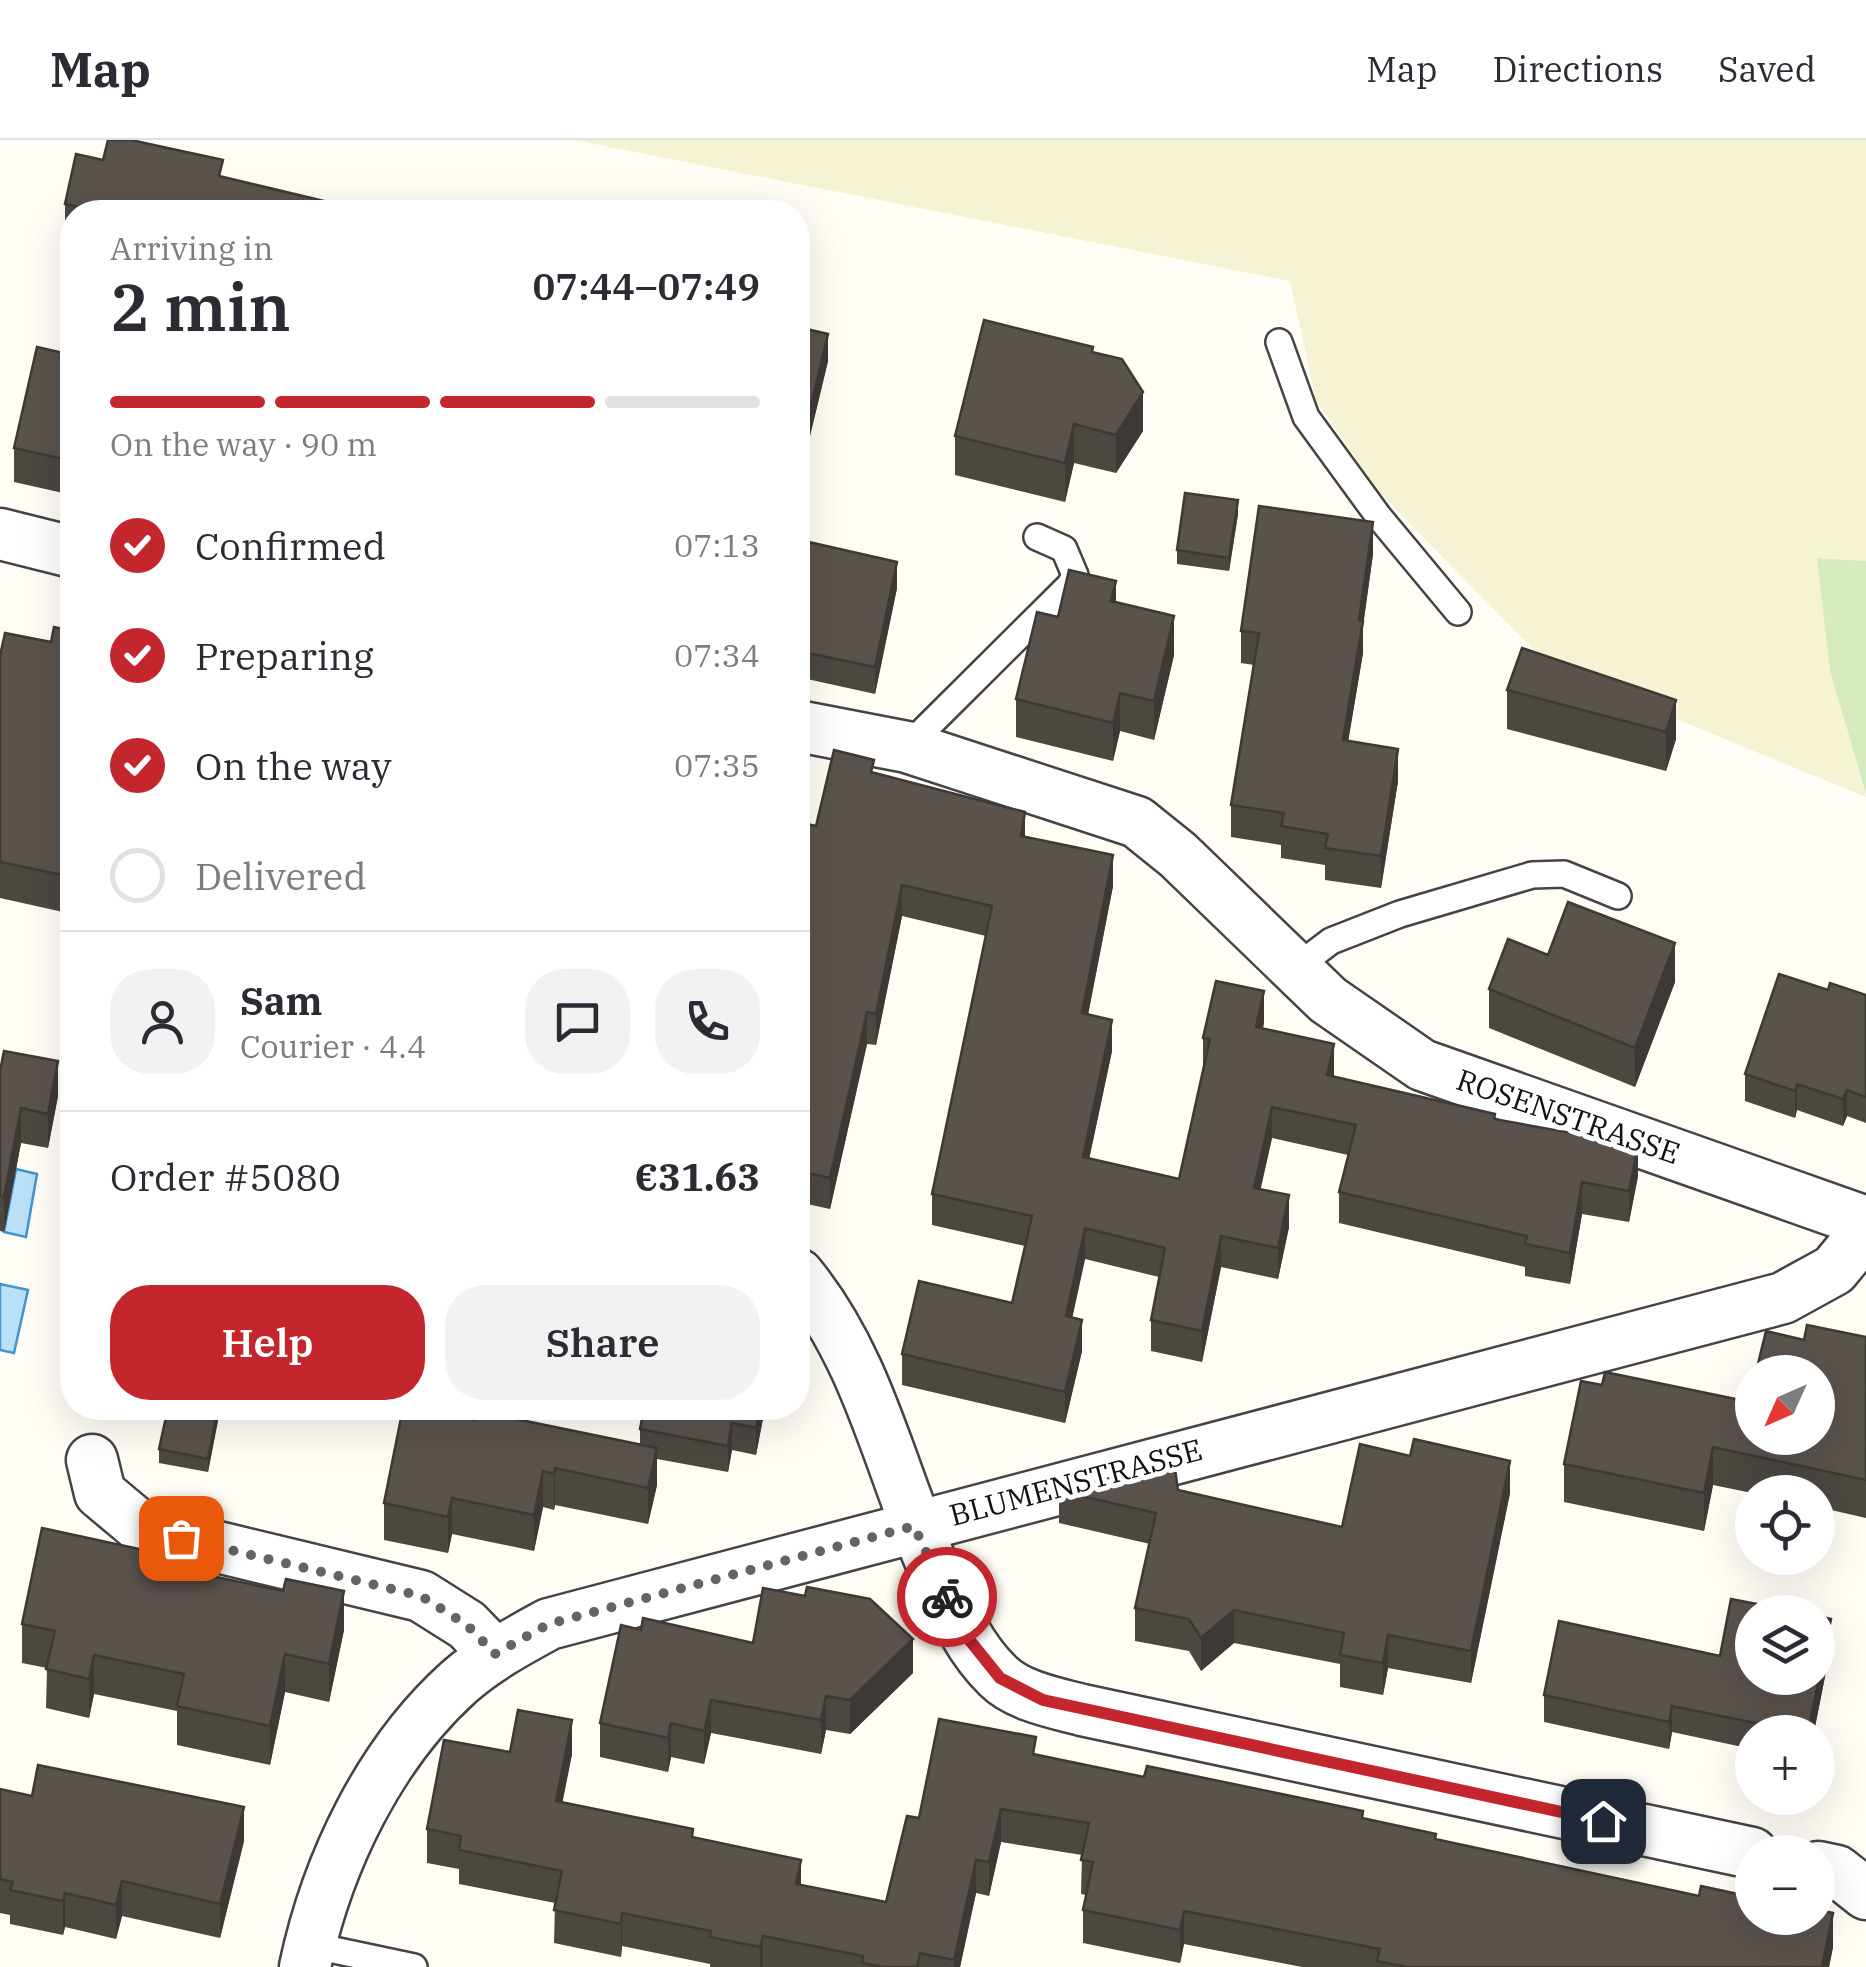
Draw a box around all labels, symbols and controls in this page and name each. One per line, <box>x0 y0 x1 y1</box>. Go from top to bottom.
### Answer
text: Map <box>50 38 151 100</box>
text: Map <box>1366 46 1437 92</box>
text: Directions <box>1492 46 1663 92</box>
text: Saved <box>1718 46 1816 92</box>
text: Arriving in <box>110 227 273 269</box>
text: 07:44–07:49 <box>533 261 760 310</box>
text: 2 min <box>110 264 291 349</box>
text: On the way · 90 m <box>110 423 377 465</box>
icon: check <box>110 518 165 573</box>
text: Confirmed <box>195 521 386 570</box>
text: 07:13 <box>674 524 760 566</box>
icon: check <box>110 628 165 683</box>
text: Preparing <box>195 631 374 680</box>
text: 07:34 <box>674 634 760 676</box>
icon: check <box>110 738 165 793</box>
text: On the way <box>195 741 392 790</box>
text: 07:35 <box>674 744 760 786</box>
text: Delivered <box>195 851 367 900</box>
button: person <box>110 969 215 1074</box>
button: chat <box>525 969 630 1074</box>
button: phone <box>655 969 760 1074</box>
text: Sam <box>240 976 323 1025</box>
text: Courier · 4.4 <box>240 1025 426 1067</box>
street label: ROSENSTRASSE <box>1452 1059 1685 1172</box>
text: Order #5080 <box>110 1152 341 1201</box>
text: €31.63 <box>634 1152 760 1201</box>
button: Help <box>110 1285 425 1400</box>
button: Share <box>445 1285 760 1400</box>
north arrow <box>1735 1355 1835 1455</box>
map controls <box>1735 1355 1835 1935</box>
street label: BLUMENSTRASSE <box>945 1429 1206 1534</box>
button: locate <box>1735 1475 1835 1575</box>
pin <box>139 1496 224 1581</box>
icon: bag <box>154 1511 209 1566</box>
courier <box>897 1547 997 1647</box>
icon: bike <box>920 1570 975 1625</box>
button: layers <box>1735 1595 1835 1695</box>
button: + <box>1735 1715 1835 1815</box>
pin <box>1561 1779 1646 1864</box>
icon: home <box>1576 1794 1631 1849</box>
button: − <box>1735 1835 1835 1935</box>

